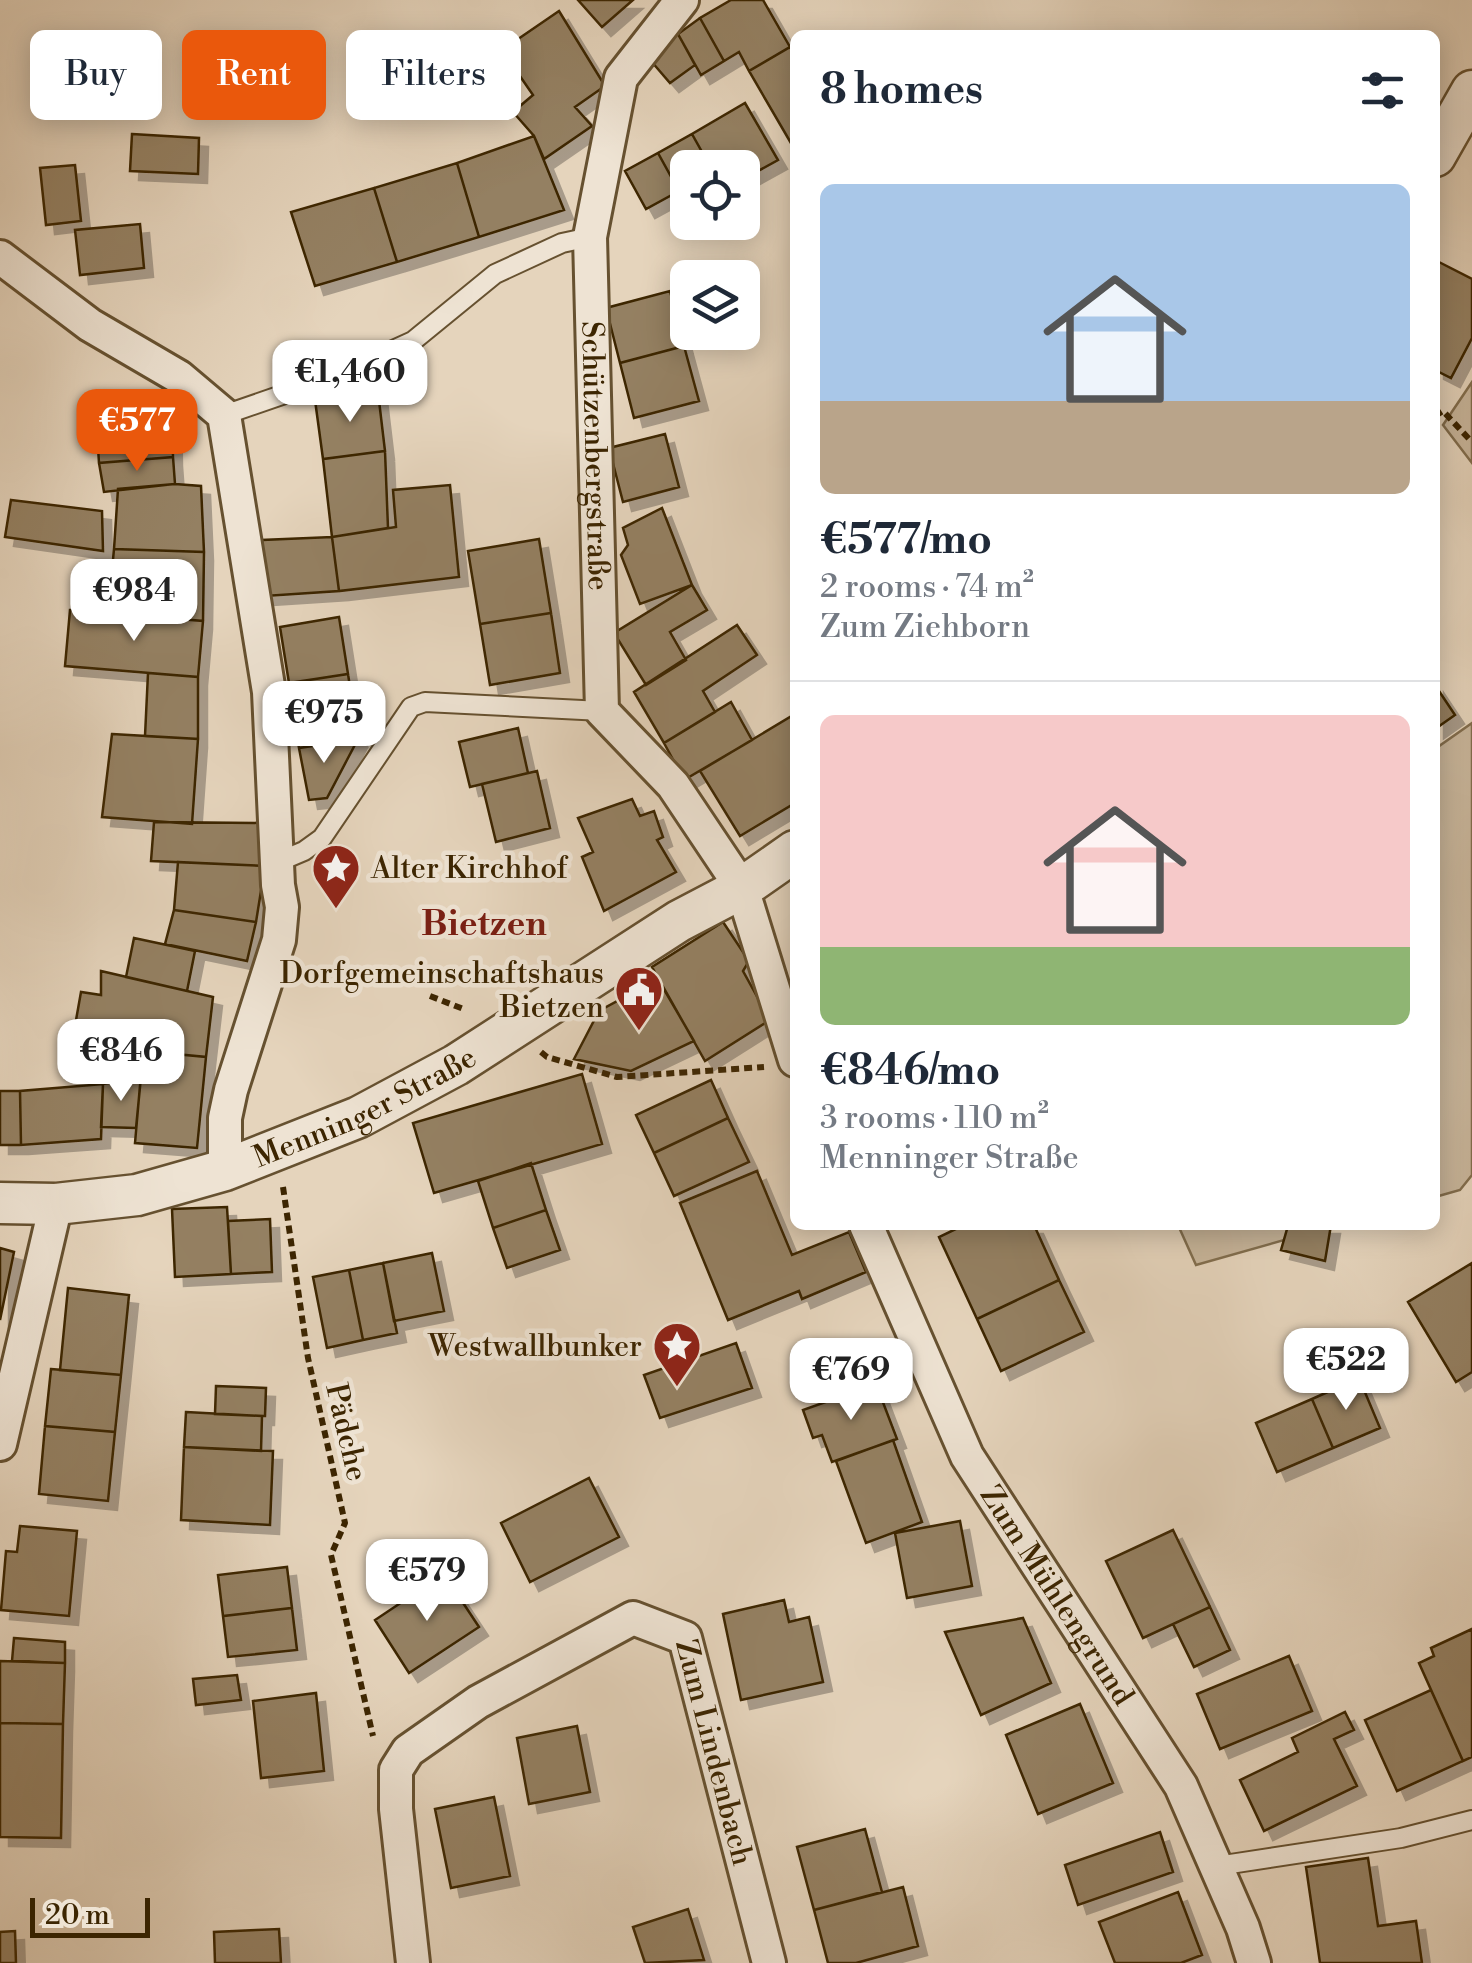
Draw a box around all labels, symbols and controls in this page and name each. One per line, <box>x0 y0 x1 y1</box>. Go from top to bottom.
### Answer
chip: Buy <box>30 30 162 120</box>
chip: Rent <box>182 30 326 120</box>
chip: Filters <box>346 30 521 120</box>
icon: filters <box>1355 63 1410 118</box>
text: 8 homes <box>820 64 983 117</box>
map controls <box>670 150 760 350</box>
button: locate <box>670 150 760 240</box>
icon: home <box>1025 249 1205 429</box>
button: layers <box>670 260 760 350</box>
street label: Schützenbergstraße <box>572 321 617 591</box>
pin: €1,460 <box>269 340 431 425</box>
text: €1,460 <box>294 352 406 392</box>
pin: €577 <box>78 389 196 474</box>
text: €577 <box>98 401 176 441</box>
text: €577/mo <box>820 514 992 567</box>
pin: €984 <box>75 559 193 644</box>
text: 2 rooms · 74 m² <box>820 567 1034 607</box>
text: €984 <box>92 571 176 611</box>
text: Zum Ziehborn <box>820 607 1030 647</box>
pin: €975 <box>265 681 383 766</box>
text: €975 <box>285 693 363 733</box>
icon: home <box>1025 780 1205 960</box>
place icon: Alter Kirchhof <box>310 842 362 910</box>
place label: Alter Kirchhof <box>370 850 569 888</box>
district label: Bietzen <box>421 903 547 946</box>
place label: Dorfgemeinschaftshaus Bietzen <box>280 955 604 1027</box>
public building icon: Dorfgemeinschaftshaus Bietzen <box>613 964 665 1032</box>
pin: €846 <box>62 1019 180 1104</box>
text: €846 <box>79 1031 163 1071</box>
street label: Menninger Straße <box>248 1039 484 1177</box>
text: €846/mo <box>820 1045 1000 1098</box>
text: 3 rooms · 110 m² <box>820 1098 1049 1138</box>
text: Menninger Straße <box>820 1138 1079 1178</box>
place icon: Westwallbunker <box>651 1320 703 1388</box>
place label: Westwallbunker <box>427 1328 642 1366</box>
pin: €522 <box>1287 1328 1405 1413</box>
pin: €769 <box>792 1338 910 1423</box>
text: €522 <box>1306 1340 1386 1380</box>
text: €769 <box>812 1350 890 1390</box>
street label: Pädche <box>316 1380 376 1485</box>
street label: Zum Mühlengrund <box>971 1479 1142 1713</box>
pin: €579 <box>368 1539 486 1624</box>
text: €579 <box>388 1551 466 1591</box>
street label: Zum Lindenbach <box>666 1636 761 1870</box>
scale bar <box>30 1893 150 1938</box>
text: 20 m <box>45 1898 110 1933</box>

